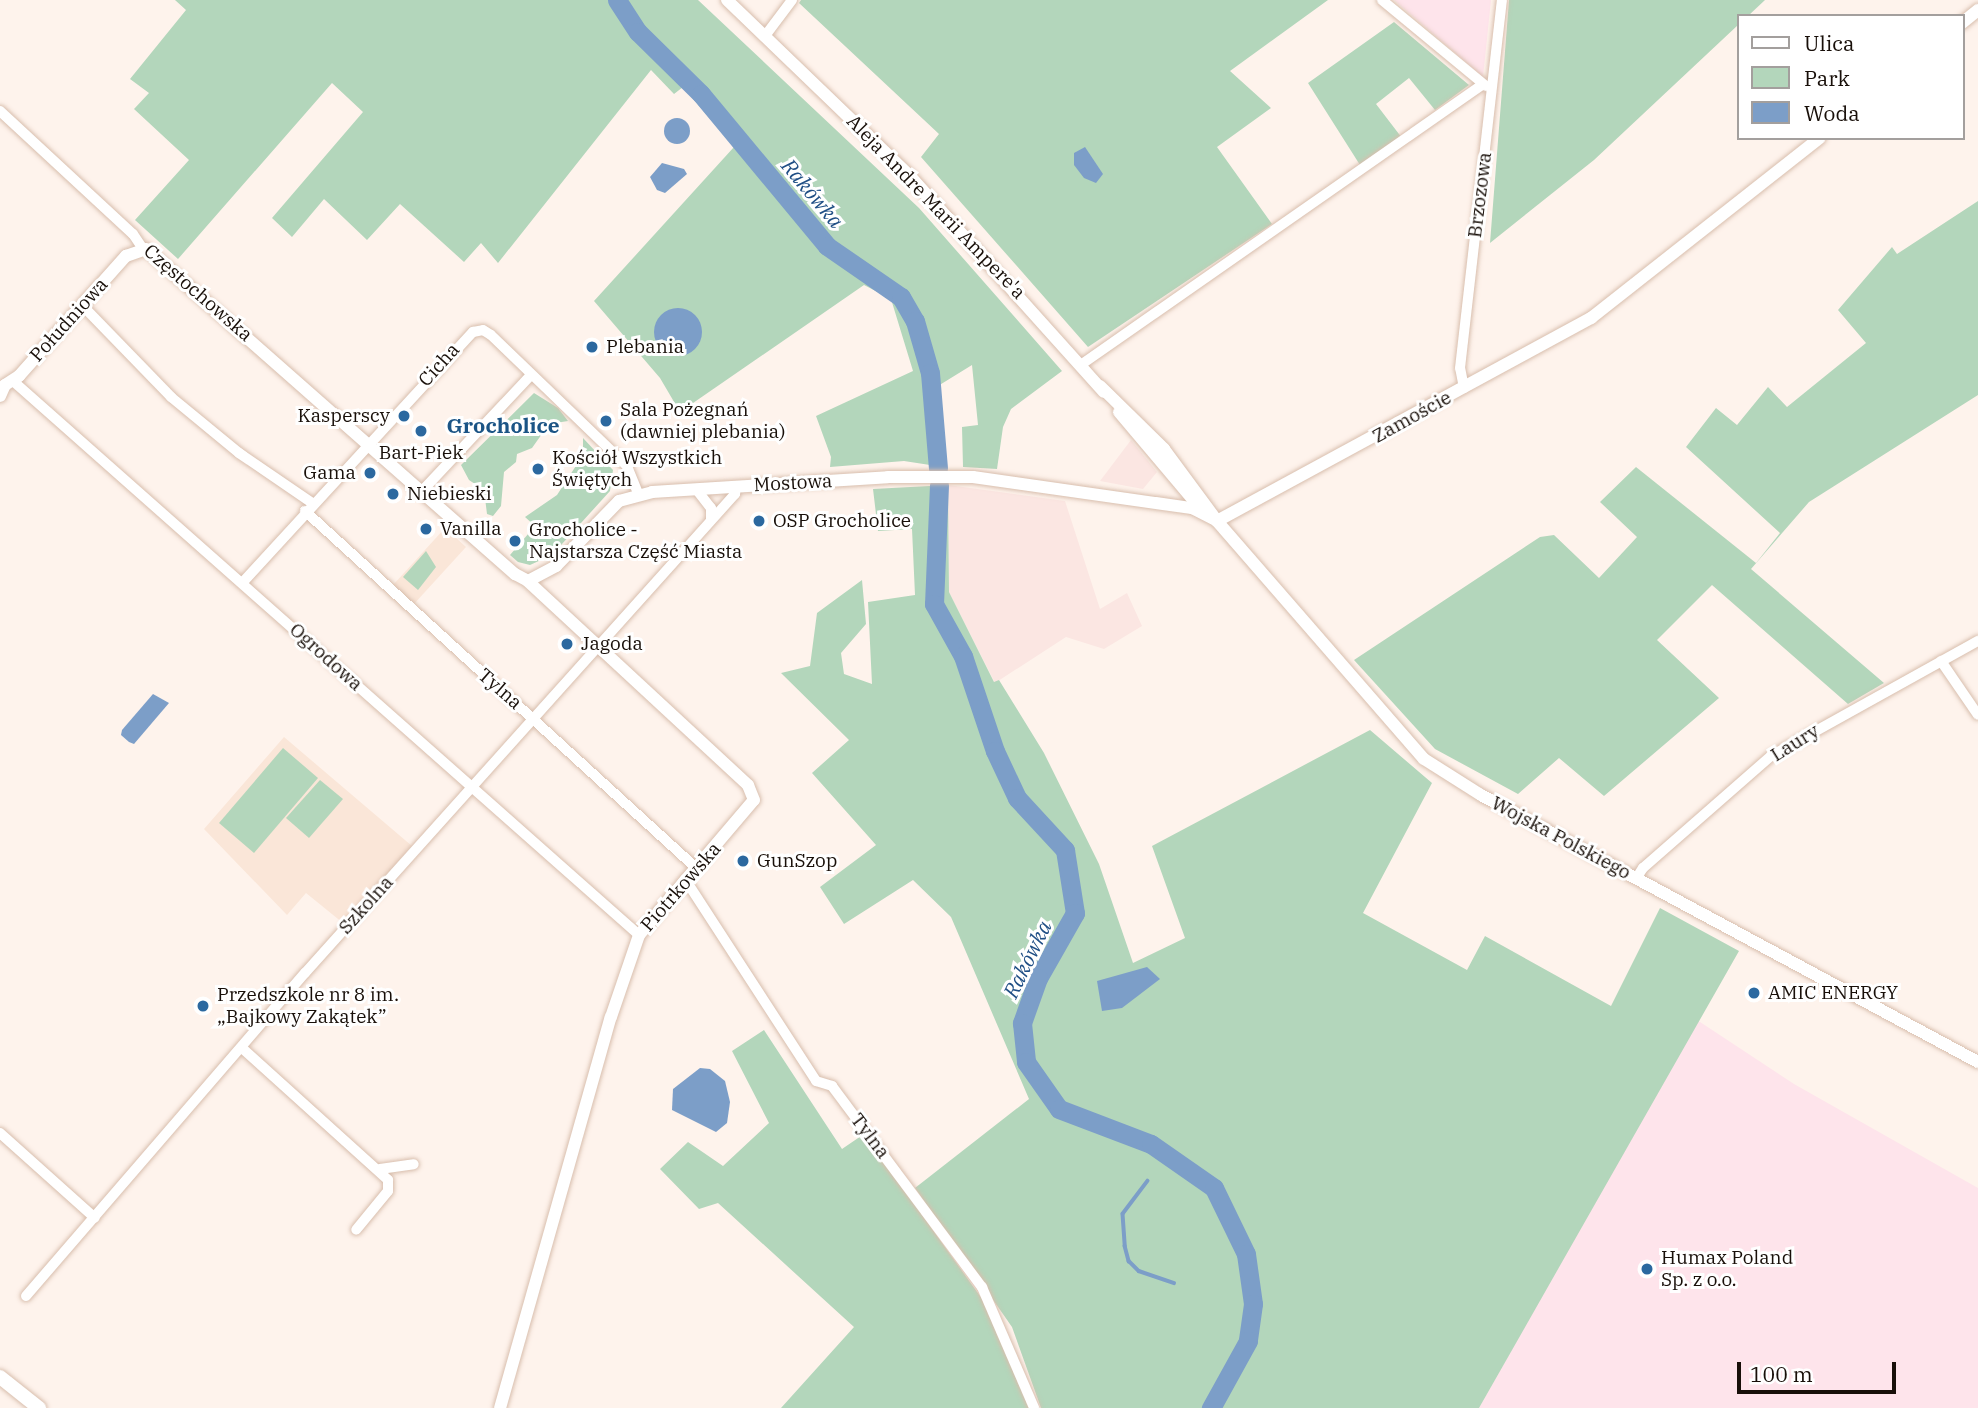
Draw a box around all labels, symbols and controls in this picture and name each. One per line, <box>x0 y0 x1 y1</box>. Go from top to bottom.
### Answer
legend <box>1736 14 1964 140</box>
text: Ulica <box>1804 29 1855 57</box>
text: Park <box>1804 64 1850 92</box>
text: Woda <box>1804 99 1860 127</box>
street label: Aleja Andre Marii Ampere'a <box>842 110 1030 304</box>
street label: Brzozowa <box>1463 151 1497 239</box>
water label: Rakówka <box>777 153 849 233</box>
street label: Częstochowska <box>139 240 257 346</box>
street label: Południowa <box>25 273 113 367</box>
place label: Plebania <box>606 336 684 358</box>
street label: Cicha <box>414 339 464 391</box>
marker: Plebania <box>584 339 600 355</box>
street label: Zamoście <box>1369 386 1455 448</box>
place label: Sala Pożegnań (dawniej plebania) <box>620 399 785 443</box>
place label: Kasperscy <box>298 405 390 427</box>
marker: Kasperscy <box>396 408 412 424</box>
district label: Grocholice <box>446 412 560 438</box>
marker: Sala Pożegnań (dawniej plebania) <box>598 413 614 429</box>
marker: Bart-Piek <box>413 423 429 439</box>
place label: Bart-Piek <box>379 442 463 464</box>
place label: Kościół Wszystkich Świętych <box>552 447 722 491</box>
marker: Kościół Wszystkich Świętych <box>530 461 546 477</box>
place label: Gama <box>303 462 356 484</box>
marker: Gama <box>362 465 378 481</box>
street label: Mostowa <box>753 470 833 496</box>
place label: Niebieski <box>407 483 492 505</box>
marker: Niebieski <box>385 486 401 502</box>
place label: OSP Grocholice <box>773 510 911 532</box>
marker: OSP Grocholice <box>751 513 767 529</box>
place label: Vanilla <box>440 518 502 540</box>
place label: Grocholice - Najstarsza Część Miasta <box>529 519 742 563</box>
marker: Vanilla <box>418 521 434 537</box>
marker: Grocholice - Najstarsza Część Miasta <box>507 533 523 549</box>
street label: Ogrodowa <box>285 618 367 696</box>
place label: Jagoda <box>581 633 643 655</box>
marker: Jagoda <box>559 636 575 652</box>
street label: Tylna <box>473 664 527 714</box>
street label: Laury <box>1767 719 1823 767</box>
street label: Wojska Polskiego <box>1487 792 1635 884</box>
street label: Piotrkowska <box>636 838 726 936</box>
place label: GunSzop <box>757 850 837 872</box>
marker: GunSzop <box>735 853 751 869</box>
street label: Szkolna <box>334 871 398 939</box>
water label: Rakówka <box>998 916 1056 1002</box>
place label: AMIC ENERGY <box>1768 982 1898 1004</box>
place label: Przedszkole nr 8 im. „Bajkowy Zakątek” <box>217 984 399 1028</box>
marker: AMIC ENERGY <box>1746 985 1762 1001</box>
marker: Przedszkole nr 8 im. „Bajkowy Zakątek” <box>195 998 211 1014</box>
street label: Tylna <box>846 1109 894 1163</box>
place label: Humax Poland Sp. z o.o. <box>1661 1247 1793 1291</box>
marker: Humax Poland Sp. z o.o. <box>1639 1261 1655 1277</box>
scale bar <box>1740 1348 1899 1392</box>
text: 100 m <box>1750 1360 1813 1388</box>

